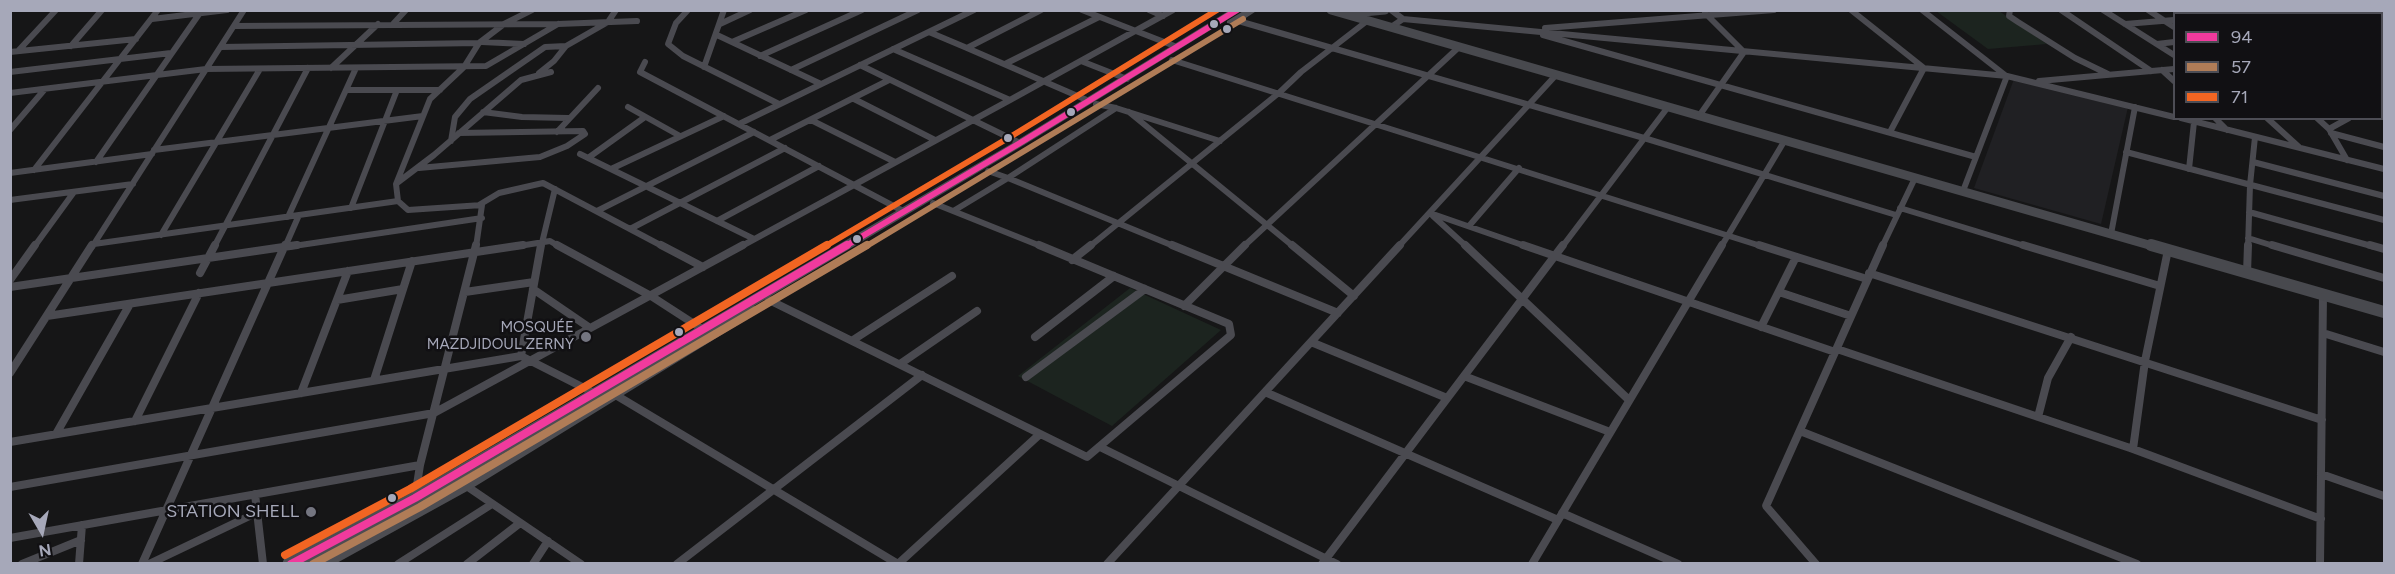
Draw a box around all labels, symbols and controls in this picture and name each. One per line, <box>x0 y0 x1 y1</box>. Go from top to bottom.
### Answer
legend <box>2173 12 2383 120</box>
unlabelled marker <box>1208 18 1220 30</box>
unlabelled marker <box>1221 23 1233 35</box>
text: 94 <box>2231 26 2252 48</box>
text: 57 <box>2231 56 2251 78</box>
text: 71 <box>2231 86 2248 108</box>
unlabelled marker <box>1065 106 1077 118</box>
unlabelled marker <box>1002 132 1014 144</box>
unlabelled marker <box>851 233 863 245</box>
place label: MOSQUÉE MAZDJIDOUL ZERNY <box>427 319 574 354</box>
unlabelled marker <box>673 326 685 338</box>
marker: MOSQUÉE MAZDJIDOUL ZERNY <box>579 330 593 344</box>
unlabelled marker <box>386 492 398 504</box>
place label: STATION SHELL <box>166 501 299 523</box>
north arrow <box>12 502 72 562</box>
marker: STATION SHELL <box>304 505 318 519</box>
text: N <box>37 540 52 561</box>

